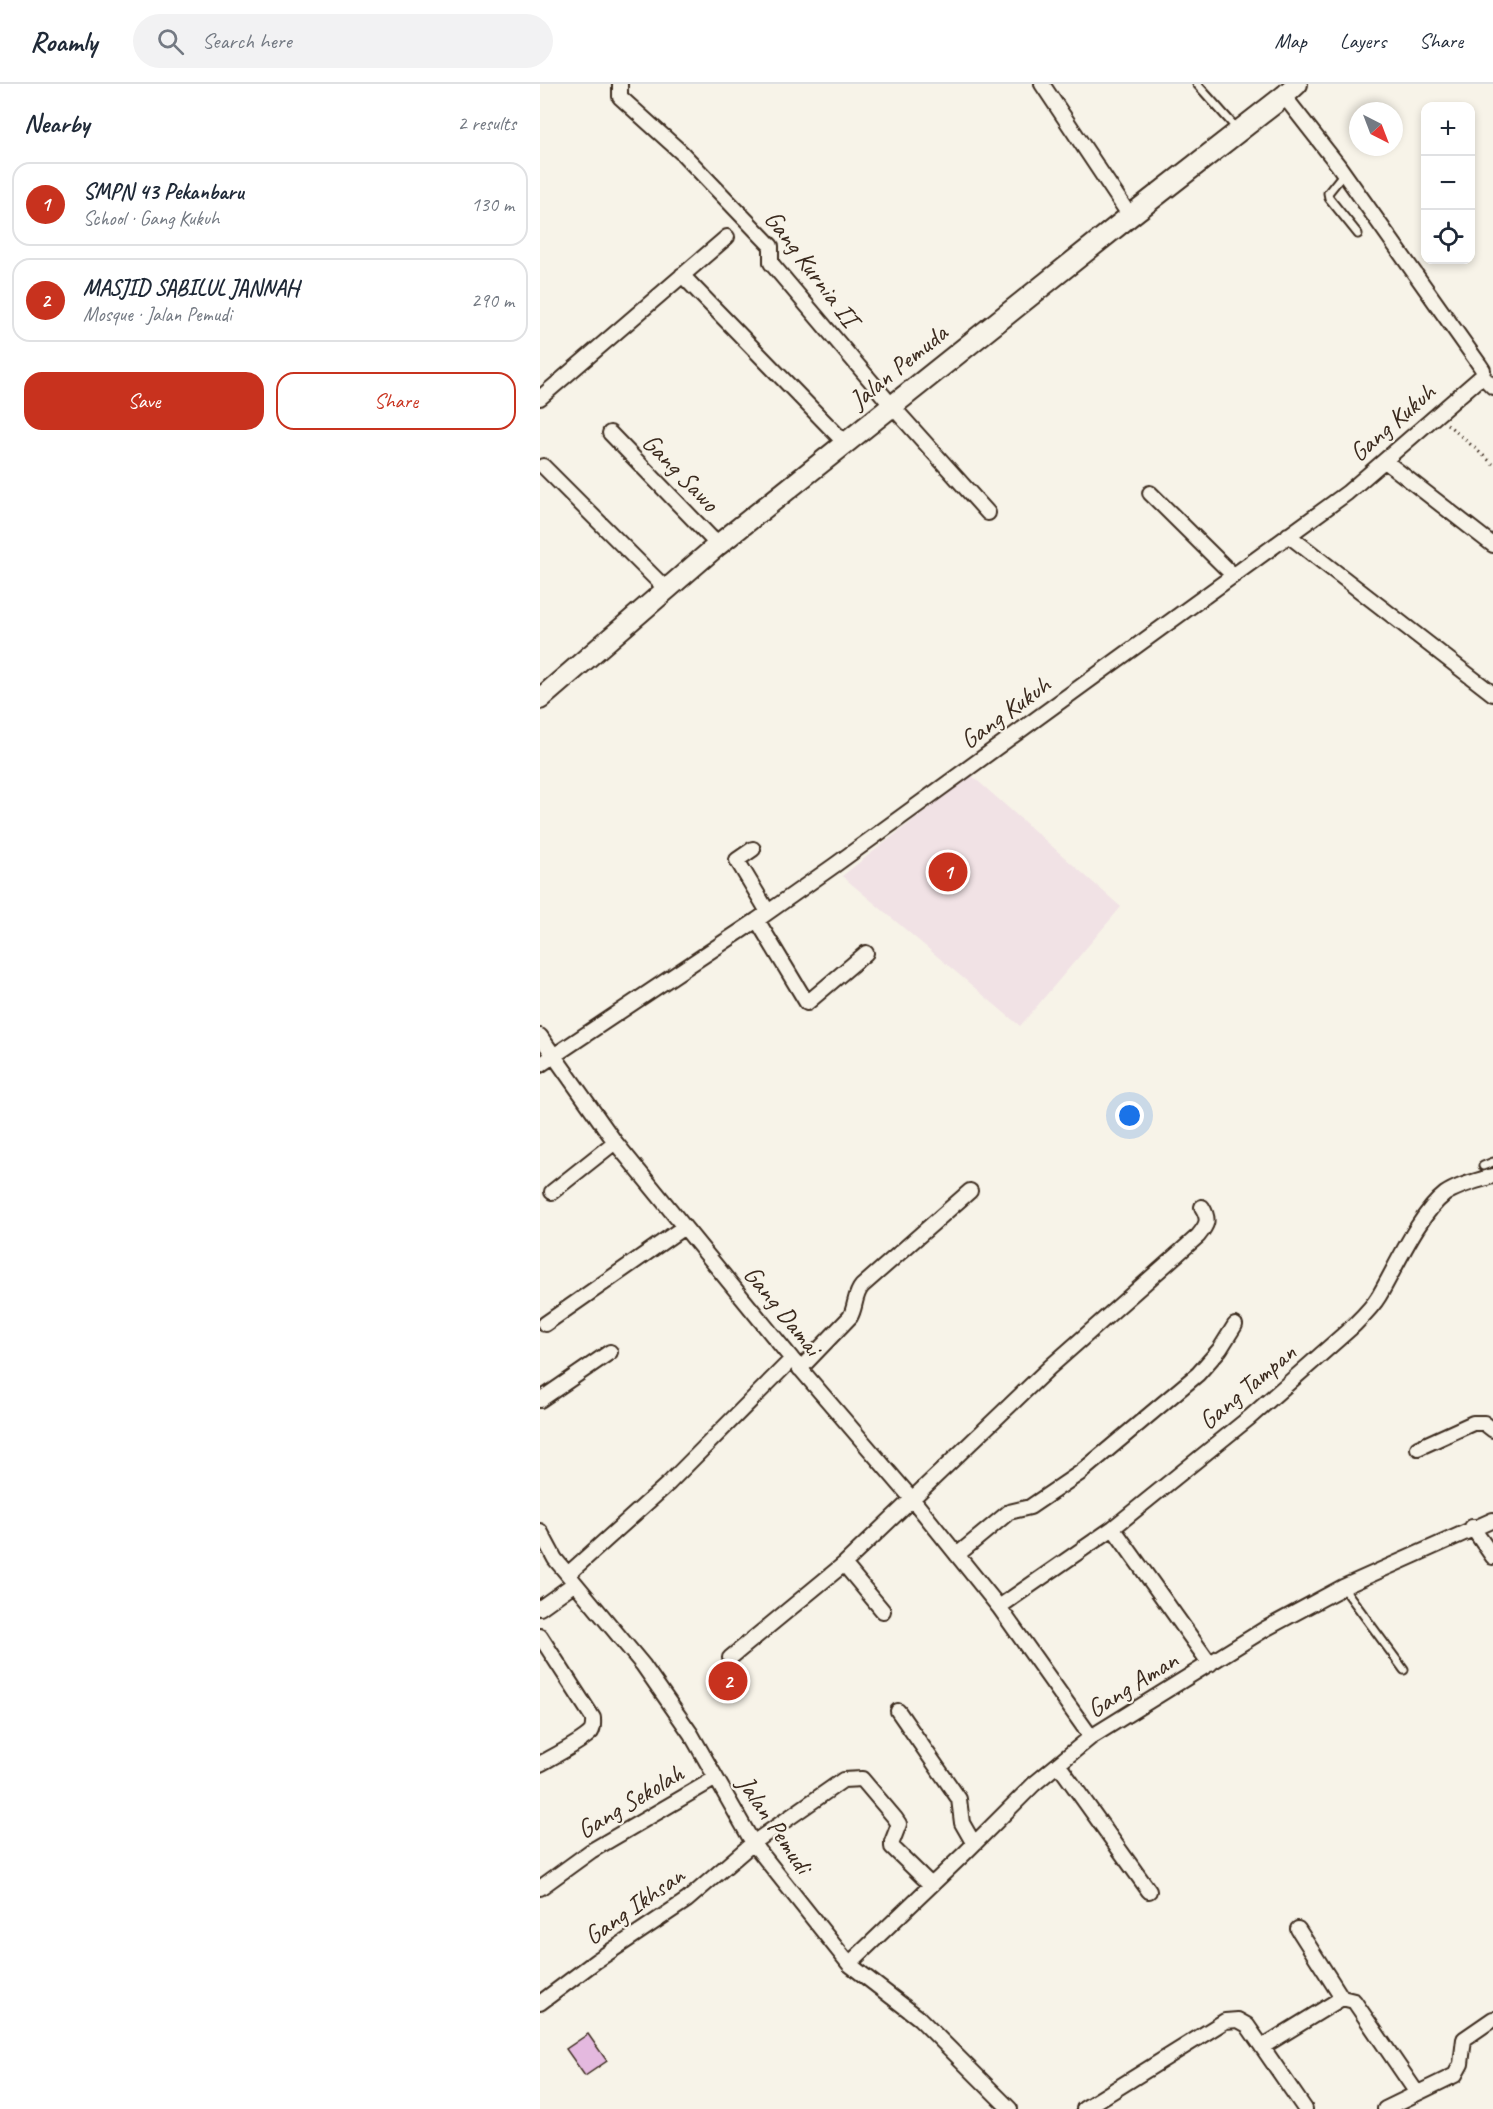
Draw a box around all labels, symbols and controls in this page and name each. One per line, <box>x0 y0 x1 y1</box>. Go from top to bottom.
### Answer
search box <box>133 14 553 68</box>
text: Roamly <box>30 24 97 59</box>
icon: search <box>154 25 187 58</box>
text: Search here <box>202 27 292 55</box>
text: Map <box>1274 28 1307 54</box>
text: Layers <box>1340 28 1386 54</box>
text: Share <box>1419 28 1463 54</box>
north arrow <box>1349 102 1403 156</box>
map controls <box>1421 102 1475 264</box>
button: + <box>1421 102 1475 156</box>
text: Nearby <box>24 107 89 140</box>
text: 2 results <box>457 111 516 136</box>
button: − <box>1421 156 1475 210</box>
text: SMPN 43 Pekanbaru <box>83 178 244 206</box>
text: 1 <box>41 192 50 217</box>
text: 130 m <box>471 192 514 217</box>
street label: Gang Kurnia II <box>757 203 870 338</box>
text: School · Gang Kukuh <box>83 206 219 231</box>
button: locate <box>1421 210 1475 264</box>
text: MASJID SABILUL JANNAH <box>83 274 298 302</box>
text: 2 <box>41 288 50 313</box>
text: 290 m <box>471 288 514 313</box>
text: Mosque · Jalan Pemudi <box>83 302 232 327</box>
street label: Jalan Pemuda <box>841 316 955 417</box>
button: Save <box>24 372 264 430</box>
button: Share <box>276 372 516 430</box>
street label: Gang Kukuh <box>1342 375 1444 469</box>
street label: Gang Sawo <box>635 426 727 520</box>
street label: Gang Kukuh <box>954 667 1059 756</box>
pin: 1 <box>928 850 968 894</box>
your location <box>1115 1101 1144 1130</box>
street label: Gang Damai <box>736 1258 831 1365</box>
street label: Gang Tampan <box>1192 1336 1303 1437</box>
street label: Gang Aman <box>1081 1643 1185 1725</box>
pin: 2 <box>708 1658 747 1704</box>
street label: Gang Sekolah <box>571 1756 691 1846</box>
street label: Jalan Pemudi <box>729 1767 821 1882</box>
street label: Gang Ikhsan <box>578 1858 692 1952</box>

